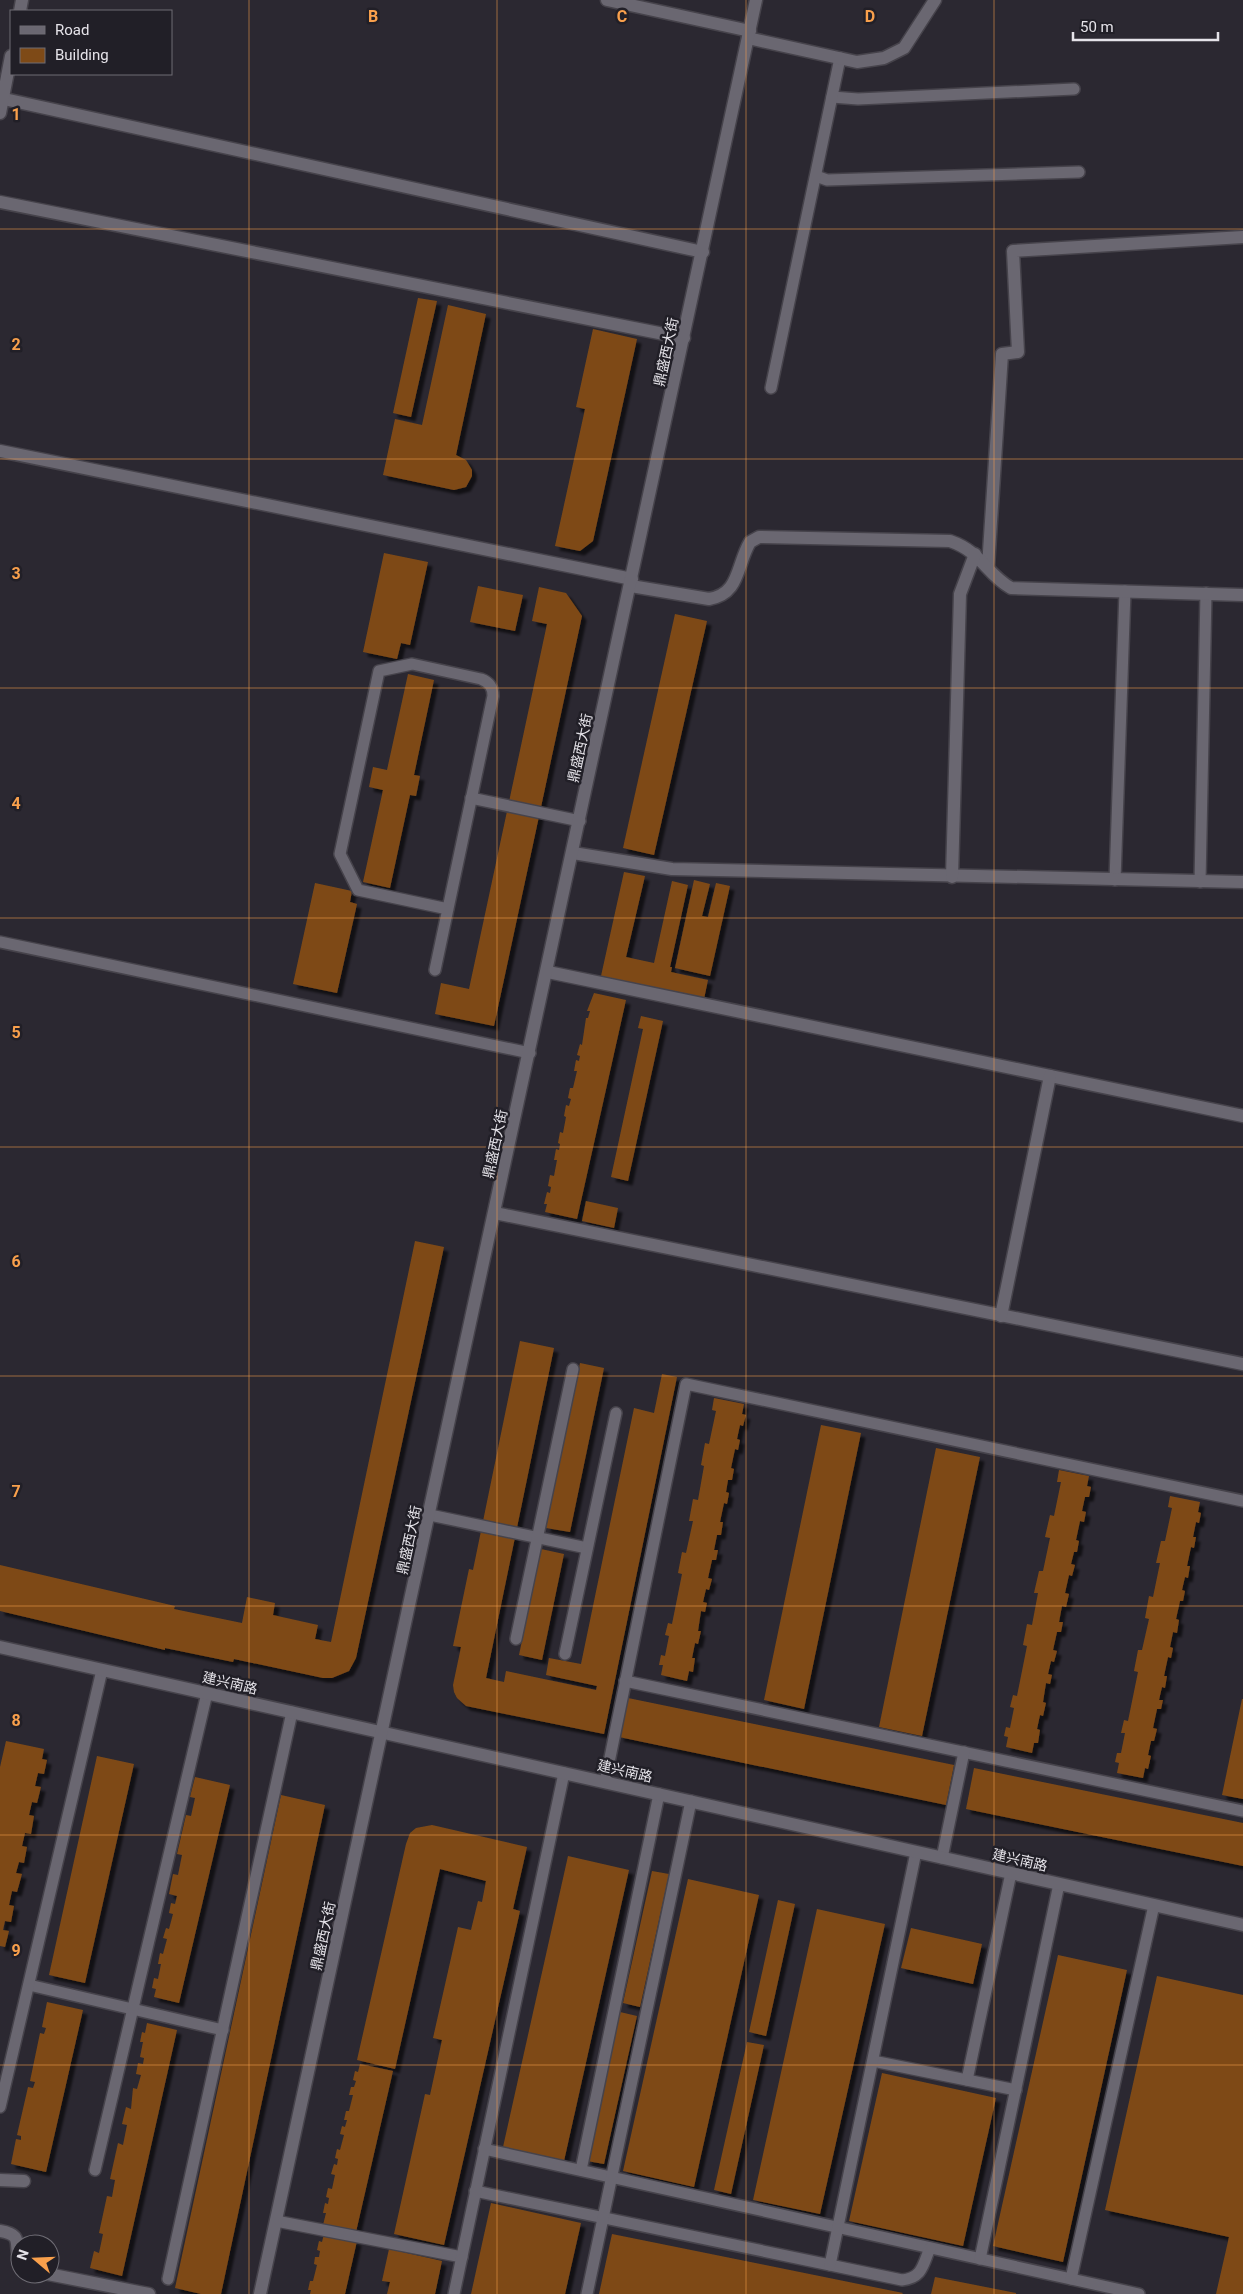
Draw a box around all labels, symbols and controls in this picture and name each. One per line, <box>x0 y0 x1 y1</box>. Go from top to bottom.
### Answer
text: B <box>368 7 378 26</box>
text: C <box>617 7 627 26</box>
text: D <box>865 7 875 26</box>
legend <box>10 10 172 75</box>
scale bar <box>1073 10 1218 42</box>
text: 50 m <box>1080 18 1114 36</box>
text: Road <box>55 21 89 39</box>
text: Building <box>55 46 109 64</box>
text: 1 <box>11 105 21 124</box>
street label: 鼎盛西大街 <box>651 316 681 388</box>
text: 2 <box>11 335 21 354</box>
text: 3 <box>11 564 21 583</box>
street label: 鼎盛西大街 <box>565 712 595 784</box>
text: 4 <box>11 794 21 813</box>
text: 5 <box>11 1023 21 1042</box>
street label: 鼎盛西大街 <box>480 1108 510 1180</box>
text: 6 <box>11 1252 21 1271</box>
text: 7 <box>11 1482 21 1501</box>
street label: 鼎盛西大街 <box>394 1504 424 1576</box>
street label: 建兴南路 <box>201 1669 259 1697</box>
text: 8 <box>11 1711 21 1730</box>
street label: 建兴南路 <box>596 1757 654 1785</box>
street label: 建兴南路 <box>991 1846 1049 1874</box>
street label: 鼎盛西大街 <box>308 1900 338 1972</box>
text: 9 <box>11 1941 21 1960</box>
north arrow <box>10 2234 60 2284</box>
text: N <box>14 2247 32 2262</box>

